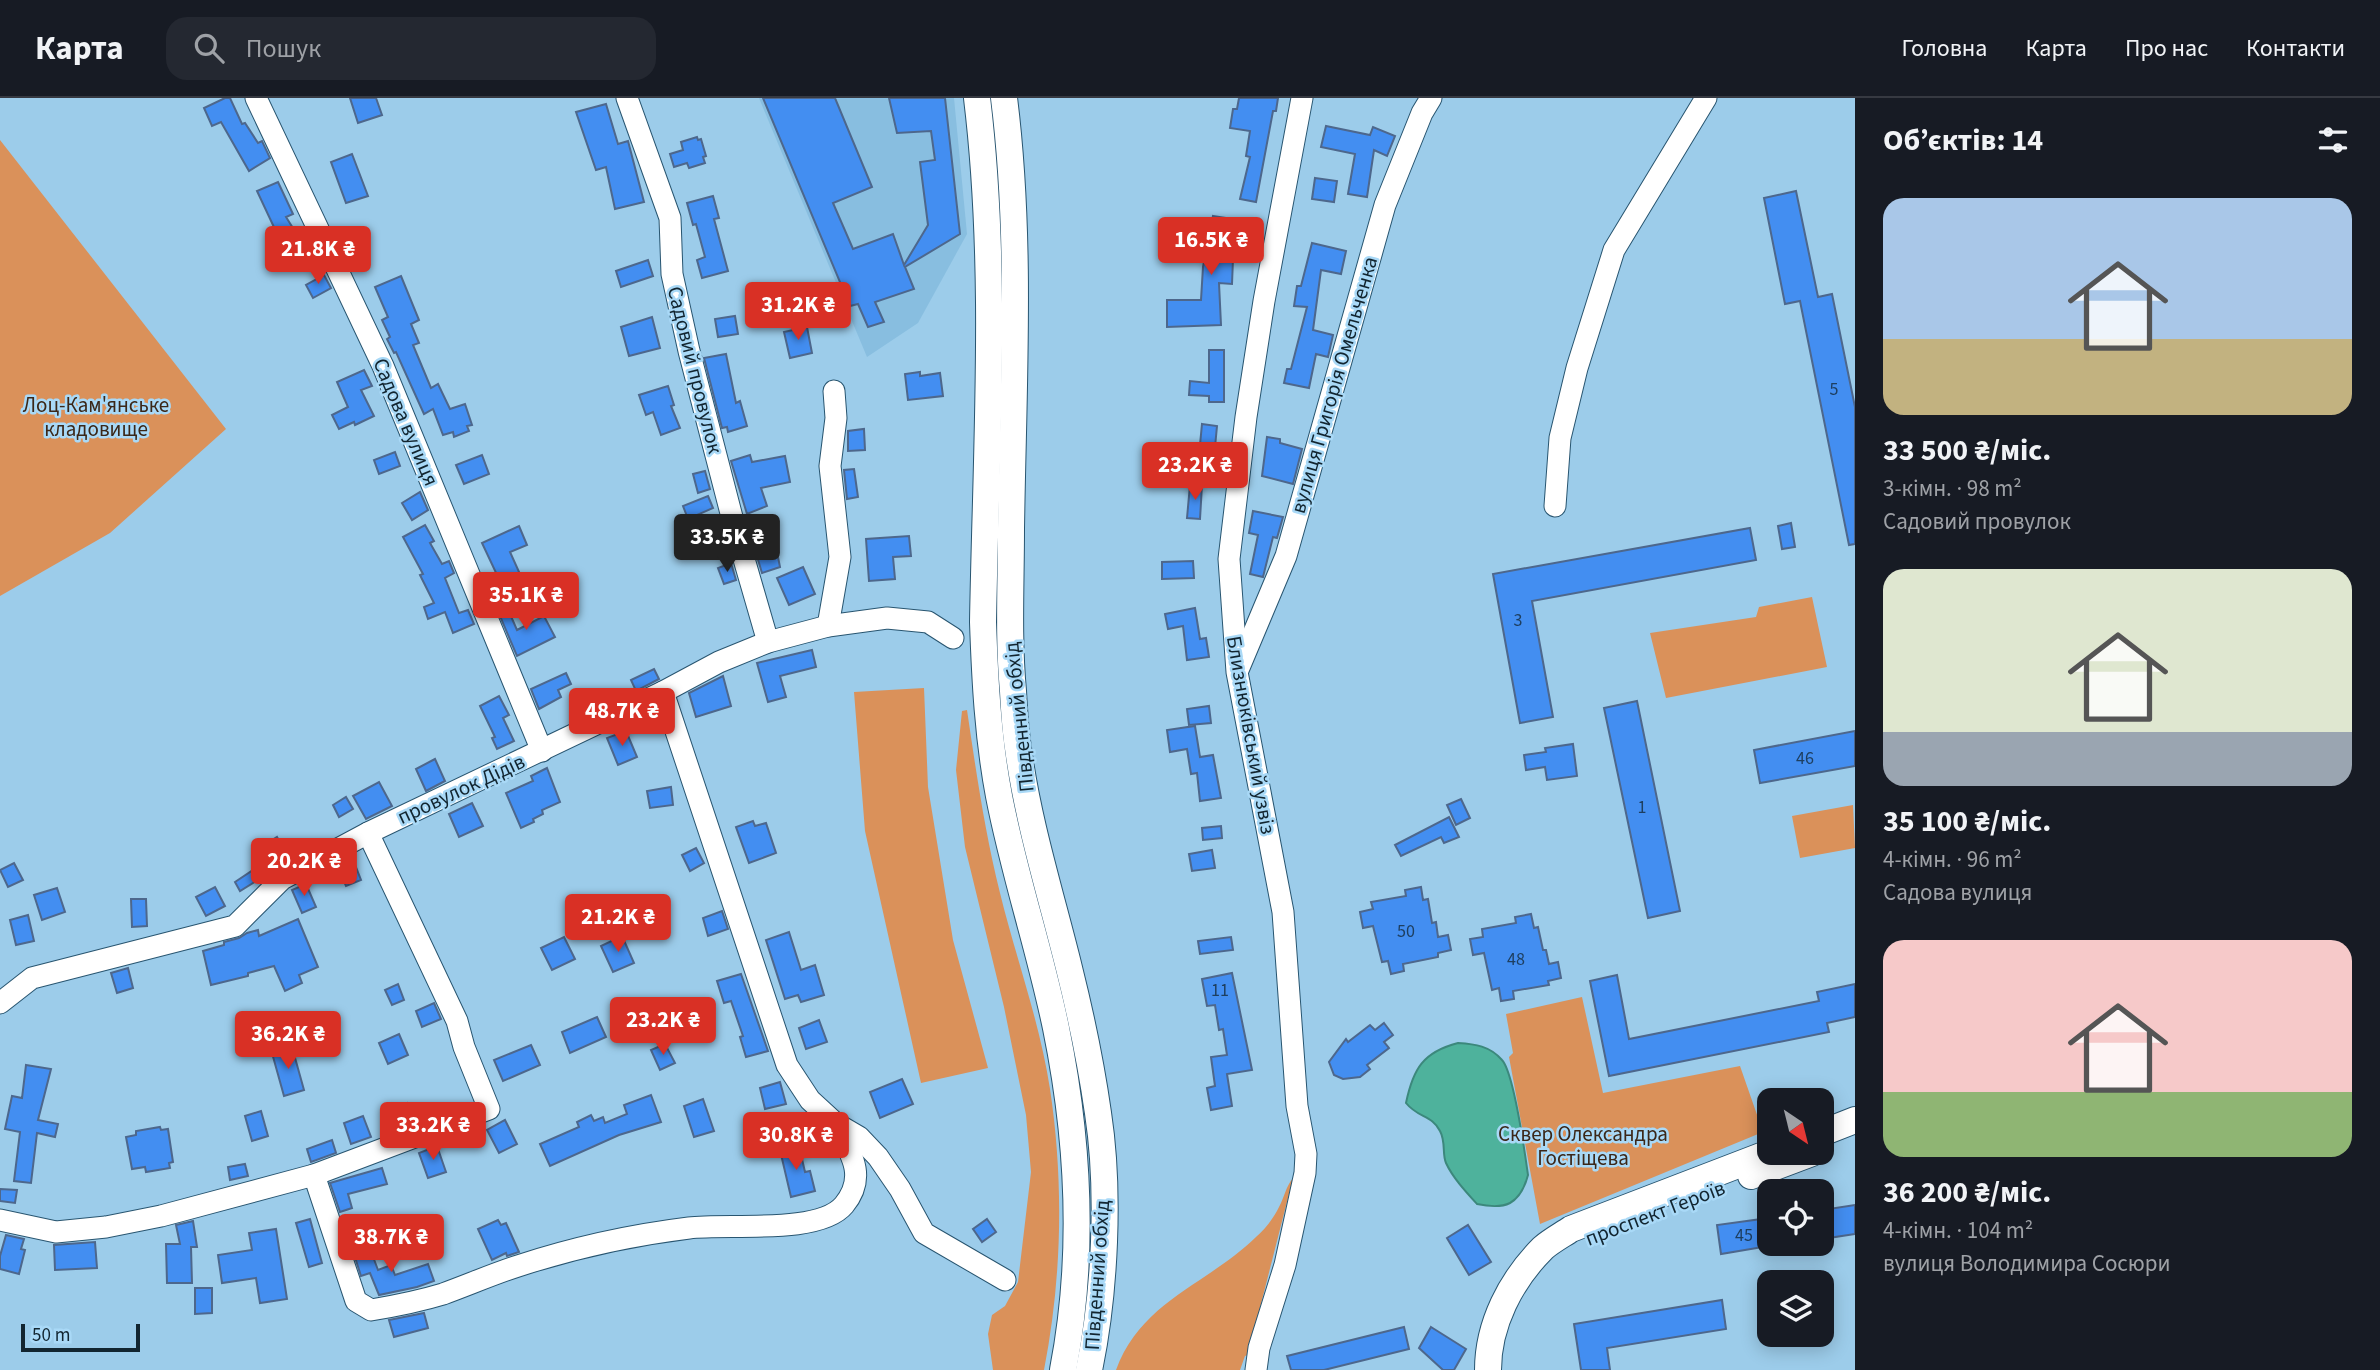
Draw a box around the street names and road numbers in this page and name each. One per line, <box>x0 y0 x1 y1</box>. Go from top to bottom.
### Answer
street label: вулиця Григорія Омельченка <box>1283 253 1385 517</box>
street label: Садовий провулок <box>660 283 730 457</box>
street label: Садова вулиця <box>366 353 446 491</box>
street label: Близнюківський узвіз <box>1219 633 1283 837</box>
street label: Південний обхід <box>996 640 1042 794</box>
street label: провулок Дідів <box>392 746 530 832</box>
street label: проспект Героїв <box>1581 1173 1729 1253</box>
street label: Південний обхід <box>1077 1199 1117 1351</box>

